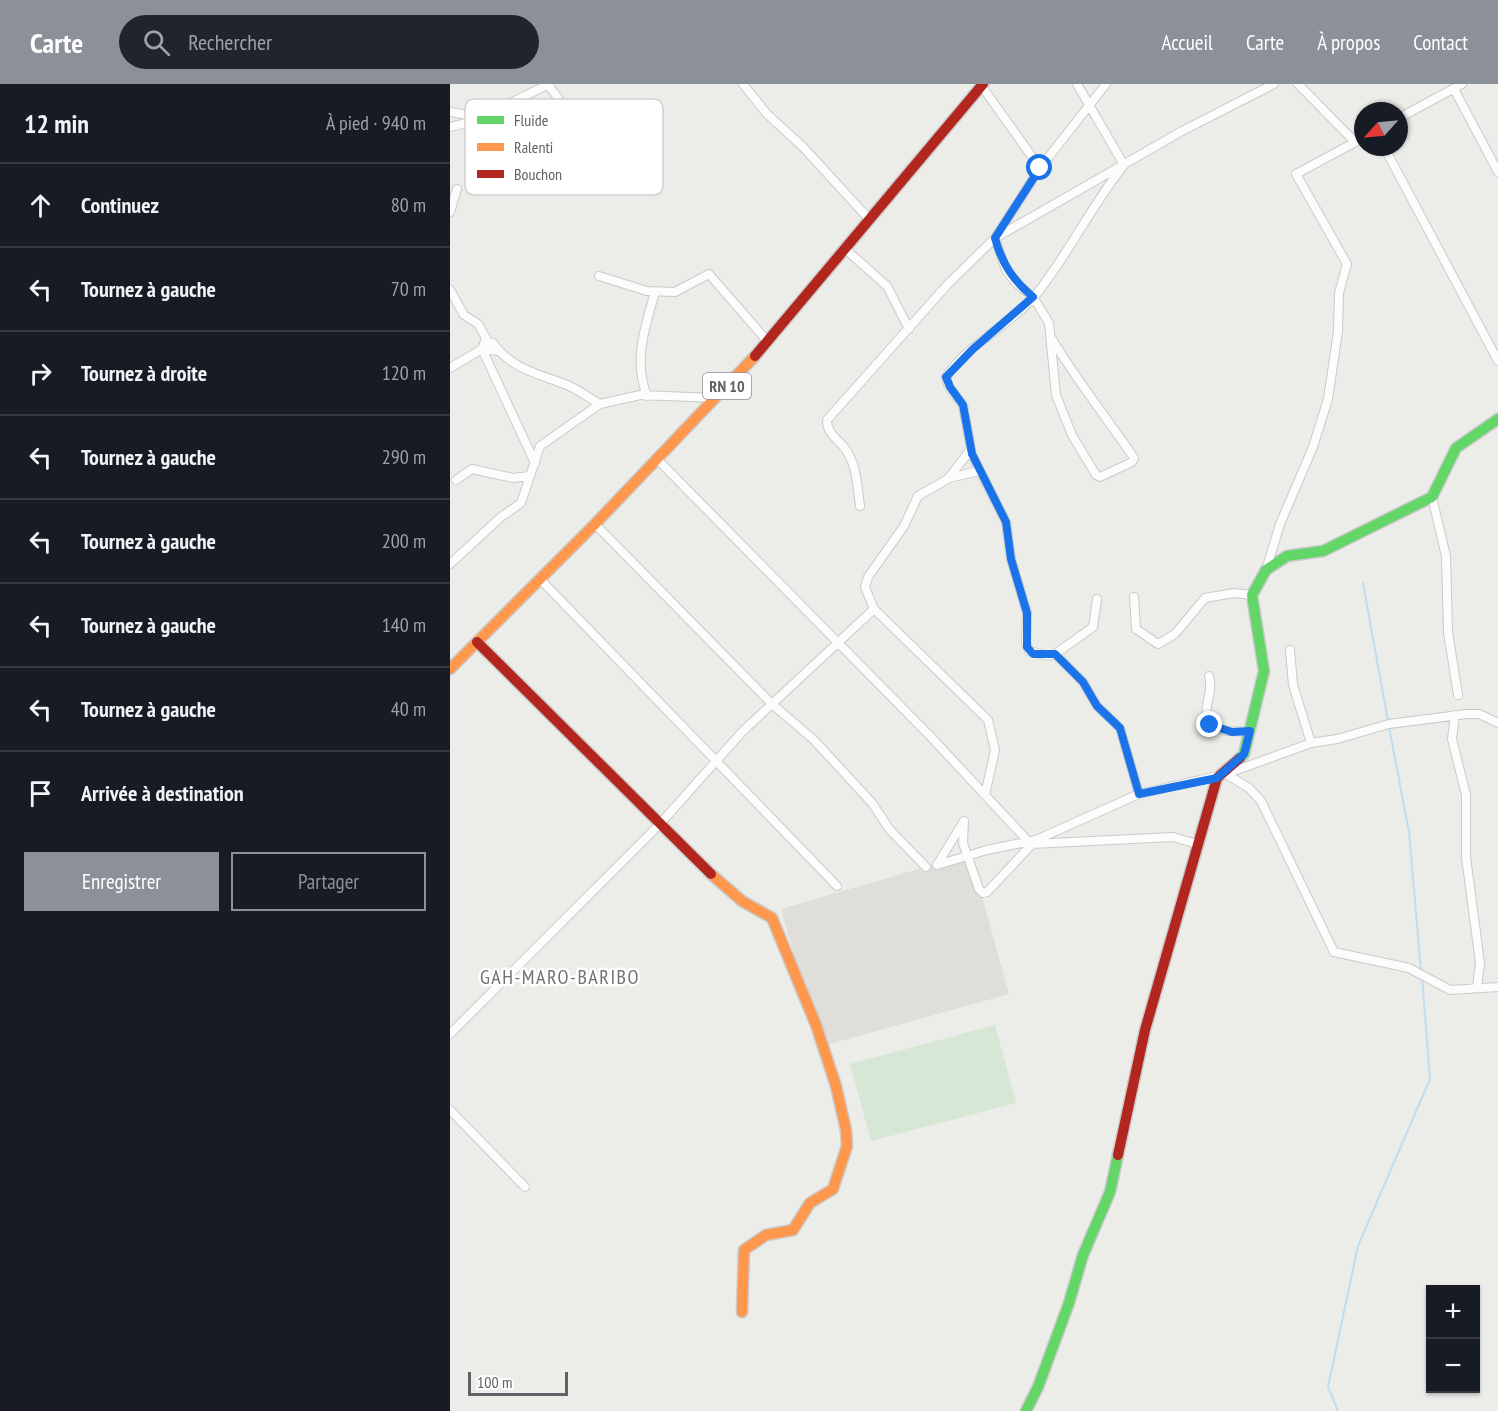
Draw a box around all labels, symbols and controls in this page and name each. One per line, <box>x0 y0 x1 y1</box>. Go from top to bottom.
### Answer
search box <box>119 15 539 69</box>
text: Carte <box>30 24 83 61</box>
icon: search <box>140 26 173 59</box>
text: Rechercher <box>188 28 272 56</box>
text: Accueil <box>1161 29 1213 56</box>
text: Carte <box>1246 29 1284 56</box>
text: À propos <box>1317 29 1380 56</box>
text: Contact <box>1413 29 1468 56</box>
legend <box>465 99 663 195</box>
north arrow <box>1354 102 1408 156</box>
text: 12 min <box>24 107 89 140</box>
text: À pied · 940 m <box>326 110 426 136</box>
text: Fluide <box>514 110 548 130</box>
text: Ralenti <box>514 137 553 157</box>
route start <box>1026 154 1052 180</box>
text: Bouchon <box>514 164 562 184</box>
icon: ahead <box>24 189 57 222</box>
text: Continuez <box>81 191 159 219</box>
text: 80 m <box>391 192 426 218</box>
icon: left <box>24 273 57 306</box>
text: Tournez à gauche <box>81 275 216 303</box>
text: 70 m <box>391 276 426 302</box>
icon: right <box>24 357 57 390</box>
text: Tournez à droite <box>81 359 207 387</box>
text: 120 m <box>382 360 426 386</box>
road number: RN 10 <box>703 373 751 399</box>
icon: left <box>24 441 57 474</box>
text: Tournez à gauche <box>81 443 216 471</box>
text: 290 m <box>382 444 426 470</box>
icon: left <box>24 525 57 558</box>
text: Tournez à gauche <box>81 527 216 555</box>
text: 200 m <box>382 528 426 554</box>
icon: left <box>24 609 57 642</box>
text: Tournez à gauche <box>81 611 216 639</box>
text: 140 m <box>382 612 426 638</box>
icon: left <box>24 693 57 726</box>
text: Tournez à gauche <box>81 695 216 723</box>
text: 40 m <box>391 696 426 722</box>
route end <box>1196 711 1222 737</box>
icon: arrive <box>24 777 57 810</box>
text: Arrivée à destination <box>81 779 244 807</box>
button: Enregistrer <box>24 852 219 911</box>
button: Partager <box>231 852 426 911</box>
district label: GAH-MARO-BARIBO <box>480 964 640 990</box>
map controls <box>1426 1285 1480 1393</box>
button: + <box>1426 1285 1480 1339</box>
button: − <box>1426 1339 1480 1393</box>
scale bar <box>468 1369 568 1396</box>
text: 100 m <box>477 1372 512 1392</box>

